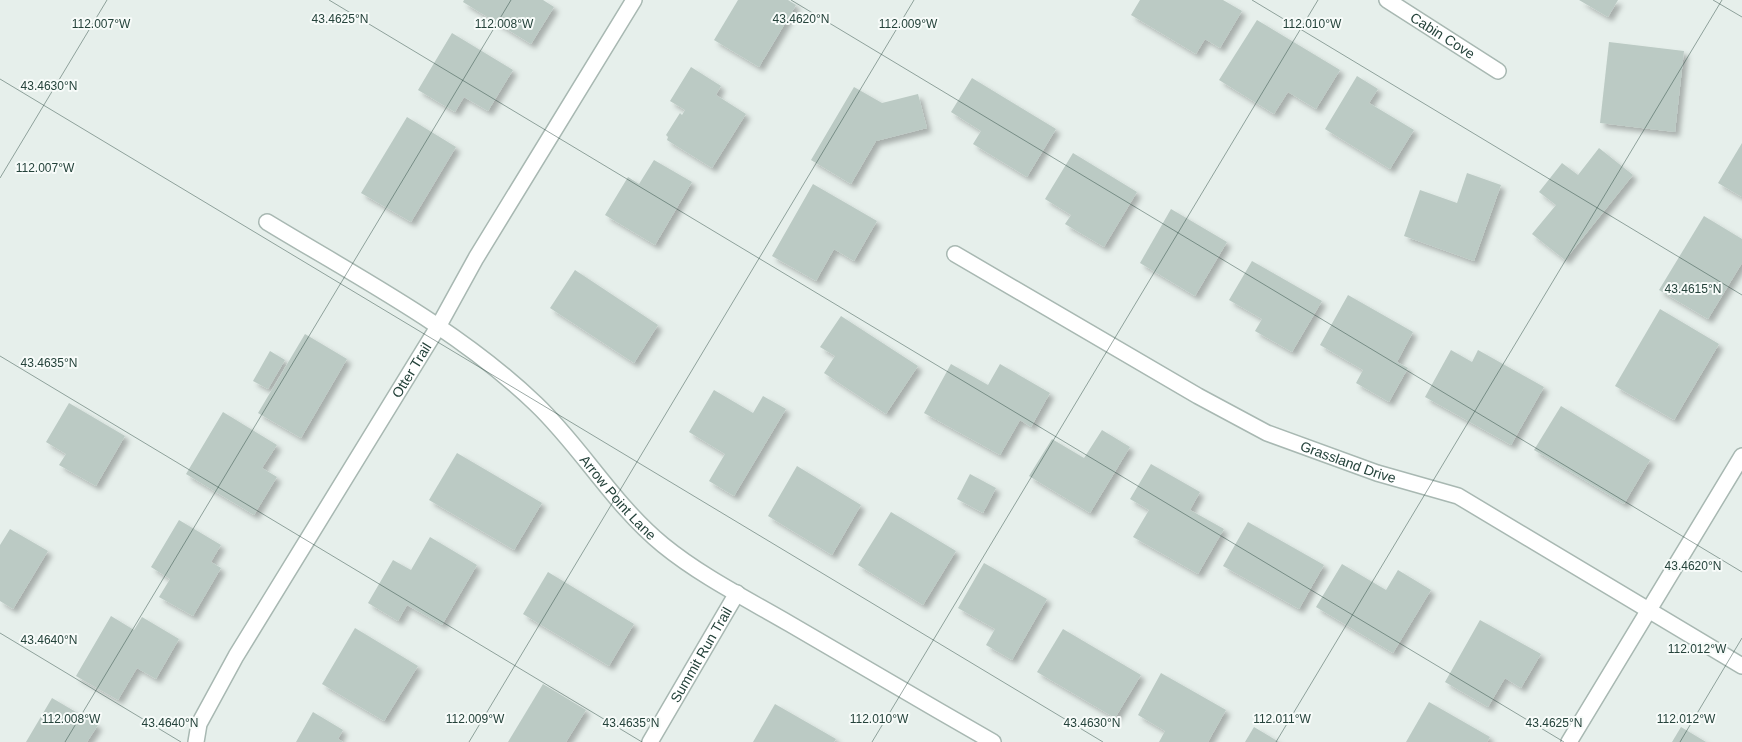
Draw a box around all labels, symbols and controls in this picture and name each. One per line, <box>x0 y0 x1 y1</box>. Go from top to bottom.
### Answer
street label: Cabin Cove <box>1407 9 1478 62</box>
text: 43.4625°N <box>312 12 368 26</box>
text: 43.4620°N <box>773 12 829 26</box>
text: 112.007°W <box>72 17 131 31</box>
text: 112.008°W <box>475 17 534 31</box>
text: 112.009°W <box>879 17 938 31</box>
text: 112.010°W <box>1283 17 1342 31</box>
text: 43.4630°N <box>21 79 77 93</box>
text: 112.007°W <box>16 161 75 175</box>
text: 43.4615°N <box>1665 282 1721 296</box>
street label: Otter Trail <box>389 340 434 401</box>
text: 43.4635°N <box>21 356 77 370</box>
street label: Grassland Drive <box>1298 438 1398 486</box>
street label: Arrow Point Lane <box>577 452 660 543</box>
text: 43.4620°N <box>1665 559 1721 573</box>
street label: Summit Run Trail <box>667 604 735 705</box>
text: 43.4640°N <box>21 633 77 647</box>
text: 112.012°W <box>1668 642 1727 656</box>
text: 112.008°W <box>42 712 101 726</box>
text: 112.009°W <box>446 712 505 726</box>
text: 112.010°W <box>850 712 909 726</box>
text: 112.011°W <box>1253 712 1312 726</box>
text: 112.012°W <box>1657 712 1716 726</box>
text: 43.4640°N <box>142 716 198 730</box>
text: 43.4635°N <box>603 716 659 730</box>
text: 43.4630°N <box>1064 716 1120 730</box>
text: 43.4625°N <box>1526 716 1582 730</box>

